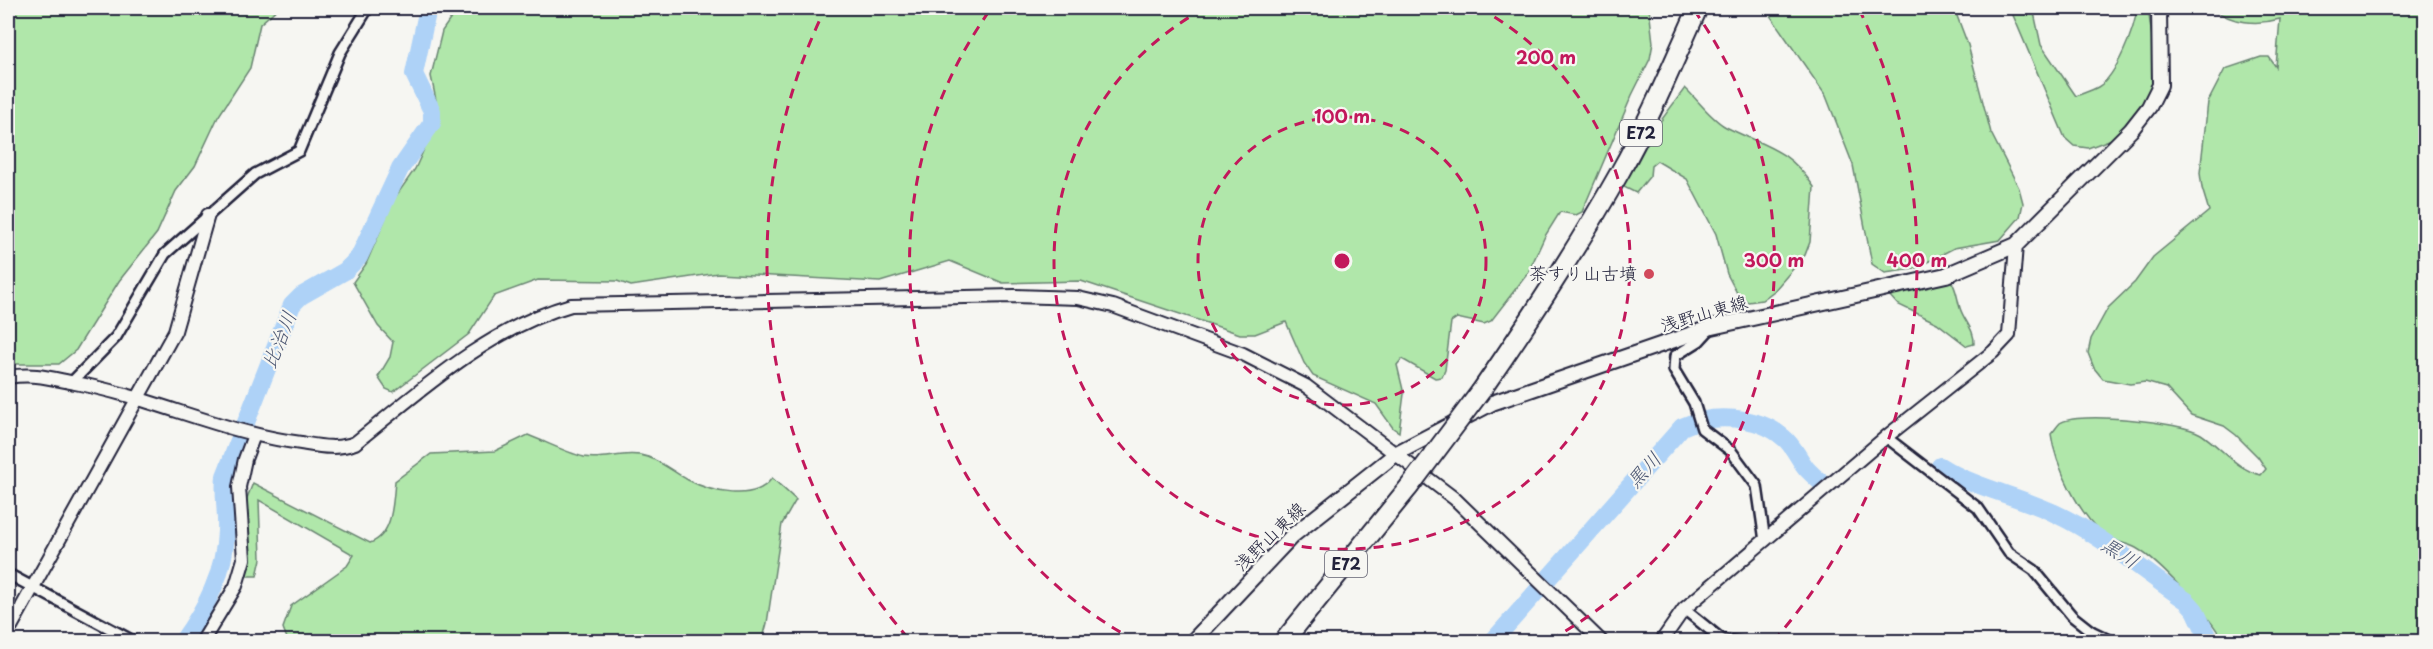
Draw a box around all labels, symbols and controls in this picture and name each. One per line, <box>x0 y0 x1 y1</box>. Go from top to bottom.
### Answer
text: 200 m <box>1516 43 1576 70</box>
text: 100 m <box>1314 102 1370 129</box>
road number: E72 <box>1620 120 1662 146</box>
text: 300 m <box>1744 246 1804 273</box>
text: 400 m <box>1887 246 1947 273</box>
centre of rings <box>1332 251 1352 271</box>
place label: 茶すり山古墳 <box>1529 259 1637 286</box>
marker: 茶すり山古墳 <box>1642 267 1656 281</box>
street label: 浅野山東線 <box>1657 287 1751 338</box>
water label: 比治川 <box>253 306 303 373</box>
water label: 黒川 <box>1619 444 1668 494</box>
street label: 浅野山東線 <box>1227 495 1311 577</box>
water label: 黒川 <box>2096 529 2145 576</box>
road number: E72 <box>1325 551 1367 577</box>

